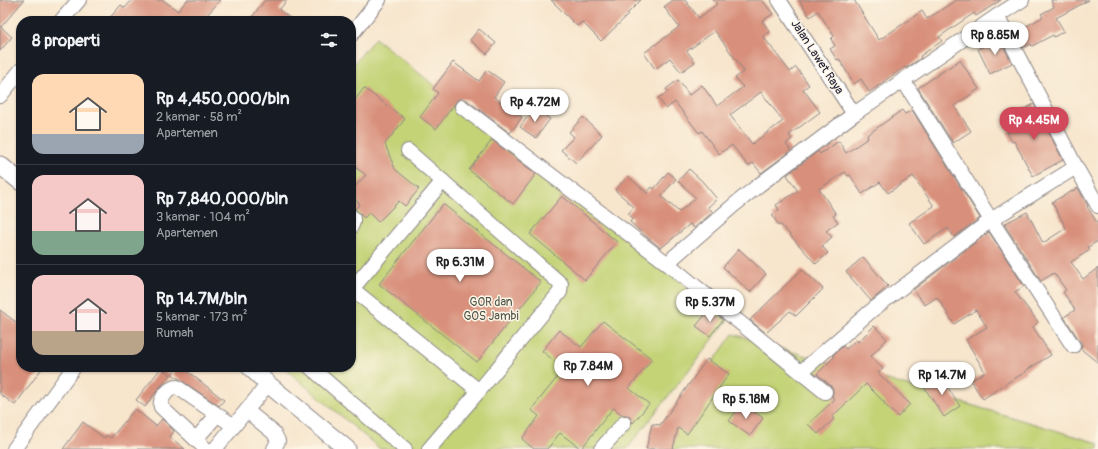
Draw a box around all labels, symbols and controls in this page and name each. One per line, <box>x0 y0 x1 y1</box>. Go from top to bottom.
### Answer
street label: Jalan Lawet Raya <box>787 17 847 97</box>
pin: Rp 8.85M <box>954 22 1036 56</box>
text: Rp 8.85M <box>971 27 1019 43</box>
icon: filters <box>318 29 340 51</box>
text: 8 properti <box>32 30 100 51</box>
text: Rp 4,450,000/bln <box>156 88 290 109</box>
pin: Rp 4.72M <box>494 89 576 123</box>
icon: home <box>64 90 112 138</box>
text: Rp 4.72M <box>510 94 560 110</box>
pin: Rp 4.45M <box>993 107 1075 141</box>
text: 2 kamar · 58 m² <box>156 109 242 125</box>
text: Rp 4.45M <box>1009 112 1059 128</box>
text: Apartemen <box>156 125 218 141</box>
text: Rp 7,840,000/bln <box>156 188 288 209</box>
icon: home <box>64 191 112 239</box>
text: 3 kamar · 104 m² <box>156 209 250 225</box>
text: Apartemen <box>156 225 218 241</box>
pin: Rp 6.31M <box>419 249 501 283</box>
text: Rp 6.31M <box>436 254 484 270</box>
text: Rp 14.7M/bln <box>156 288 247 309</box>
pin: Rp 5.37M <box>669 289 751 323</box>
icon: home <box>64 291 112 339</box>
text: Rp 5.37M <box>685 294 735 310</box>
park label: GOR dan GOS Jambi <box>463 295 519 324</box>
text: 5 kamar · 173 m² <box>156 309 247 325</box>
text: Rumah <box>156 325 193 341</box>
pin: Rp 7.84M <box>547 353 629 387</box>
text: Rp 7.84M <box>563 358 613 374</box>
pin: Rp 14.7M <box>901 362 983 396</box>
text: Rp 14.7M <box>918 367 966 383</box>
pin: Rp 5.18M <box>705 386 787 420</box>
text: Rp 5.18M <box>722 391 770 407</box>

